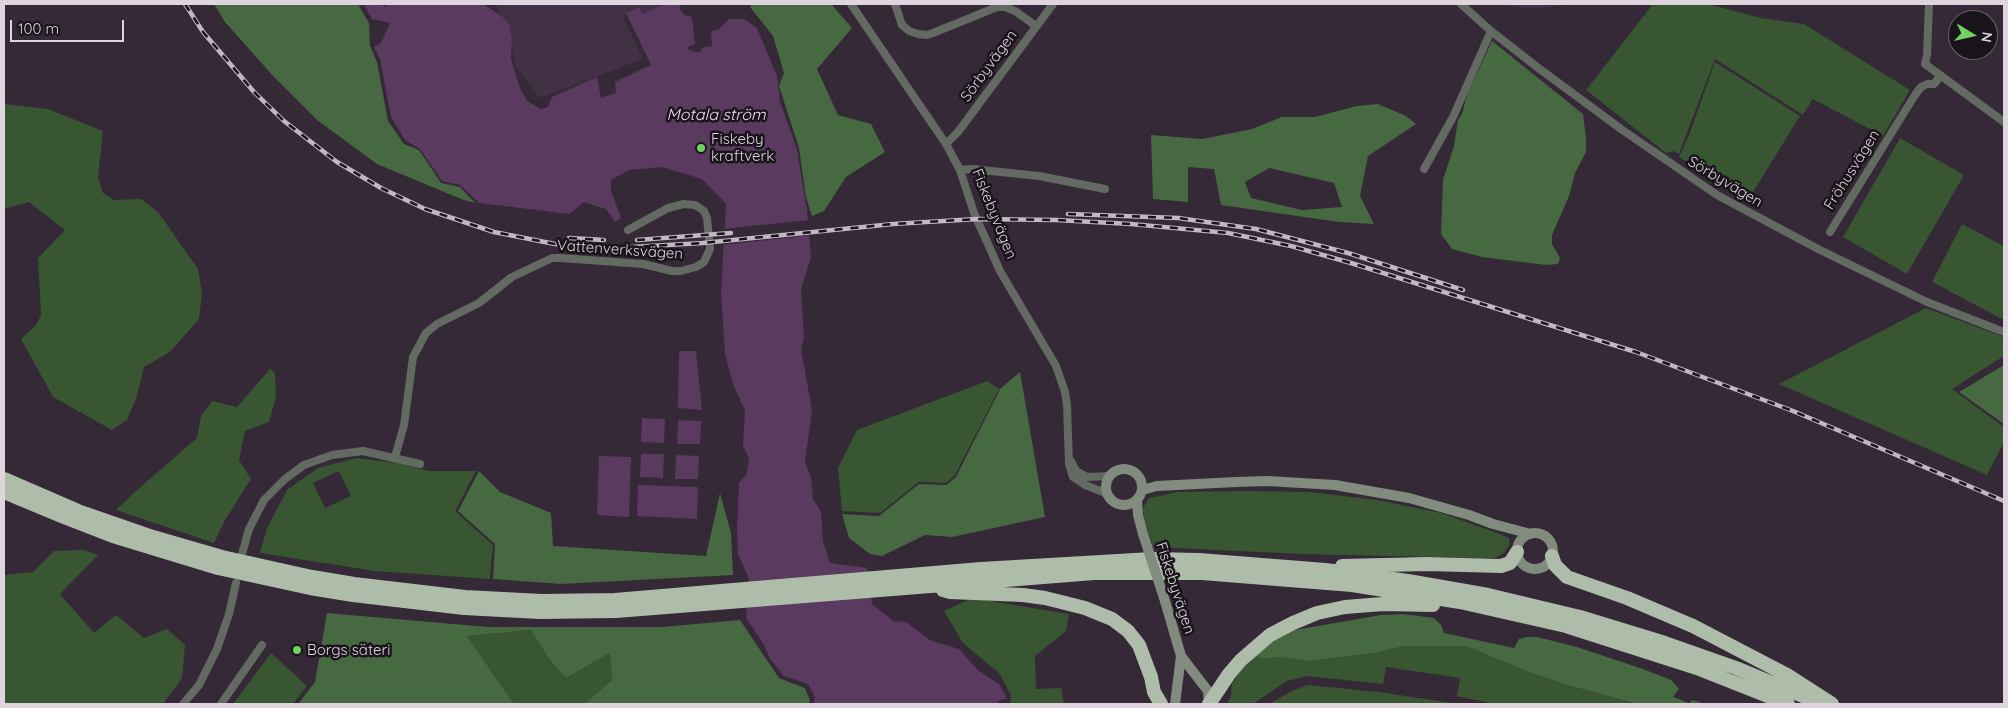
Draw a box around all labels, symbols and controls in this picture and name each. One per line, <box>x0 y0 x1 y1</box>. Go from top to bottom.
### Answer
scale bar <box>12 10 126 42</box>
north arrow <box>1948 10 1998 60</box>
text: 100 m <box>18 19 59 38</box>
street label: Sörbyvägen <box>957 27 1021 105</box>
text: N <box>1977 31 1997 44</box>
water label: Motala ström <box>666 105 766 125</box>
street label: Fröhusvägen <box>1820 127 1884 213</box>
place label: Fiskeby kraftverk <box>711 130 774 165</box>
marker: Fiskeby kraftverk <box>695 142 707 154</box>
street label: Sörbyvägen <box>1684 153 1766 211</box>
street label: Fiskebyvägen <box>968 166 1020 262</box>
street label: Vattenverksvägen <box>556 237 684 263</box>
street label: Fiskebyvägen <box>1152 540 1198 636</box>
place label: Borgs säteri <box>307 641 390 659</box>
marker: Borgs säteri <box>291 644 303 656</box>

